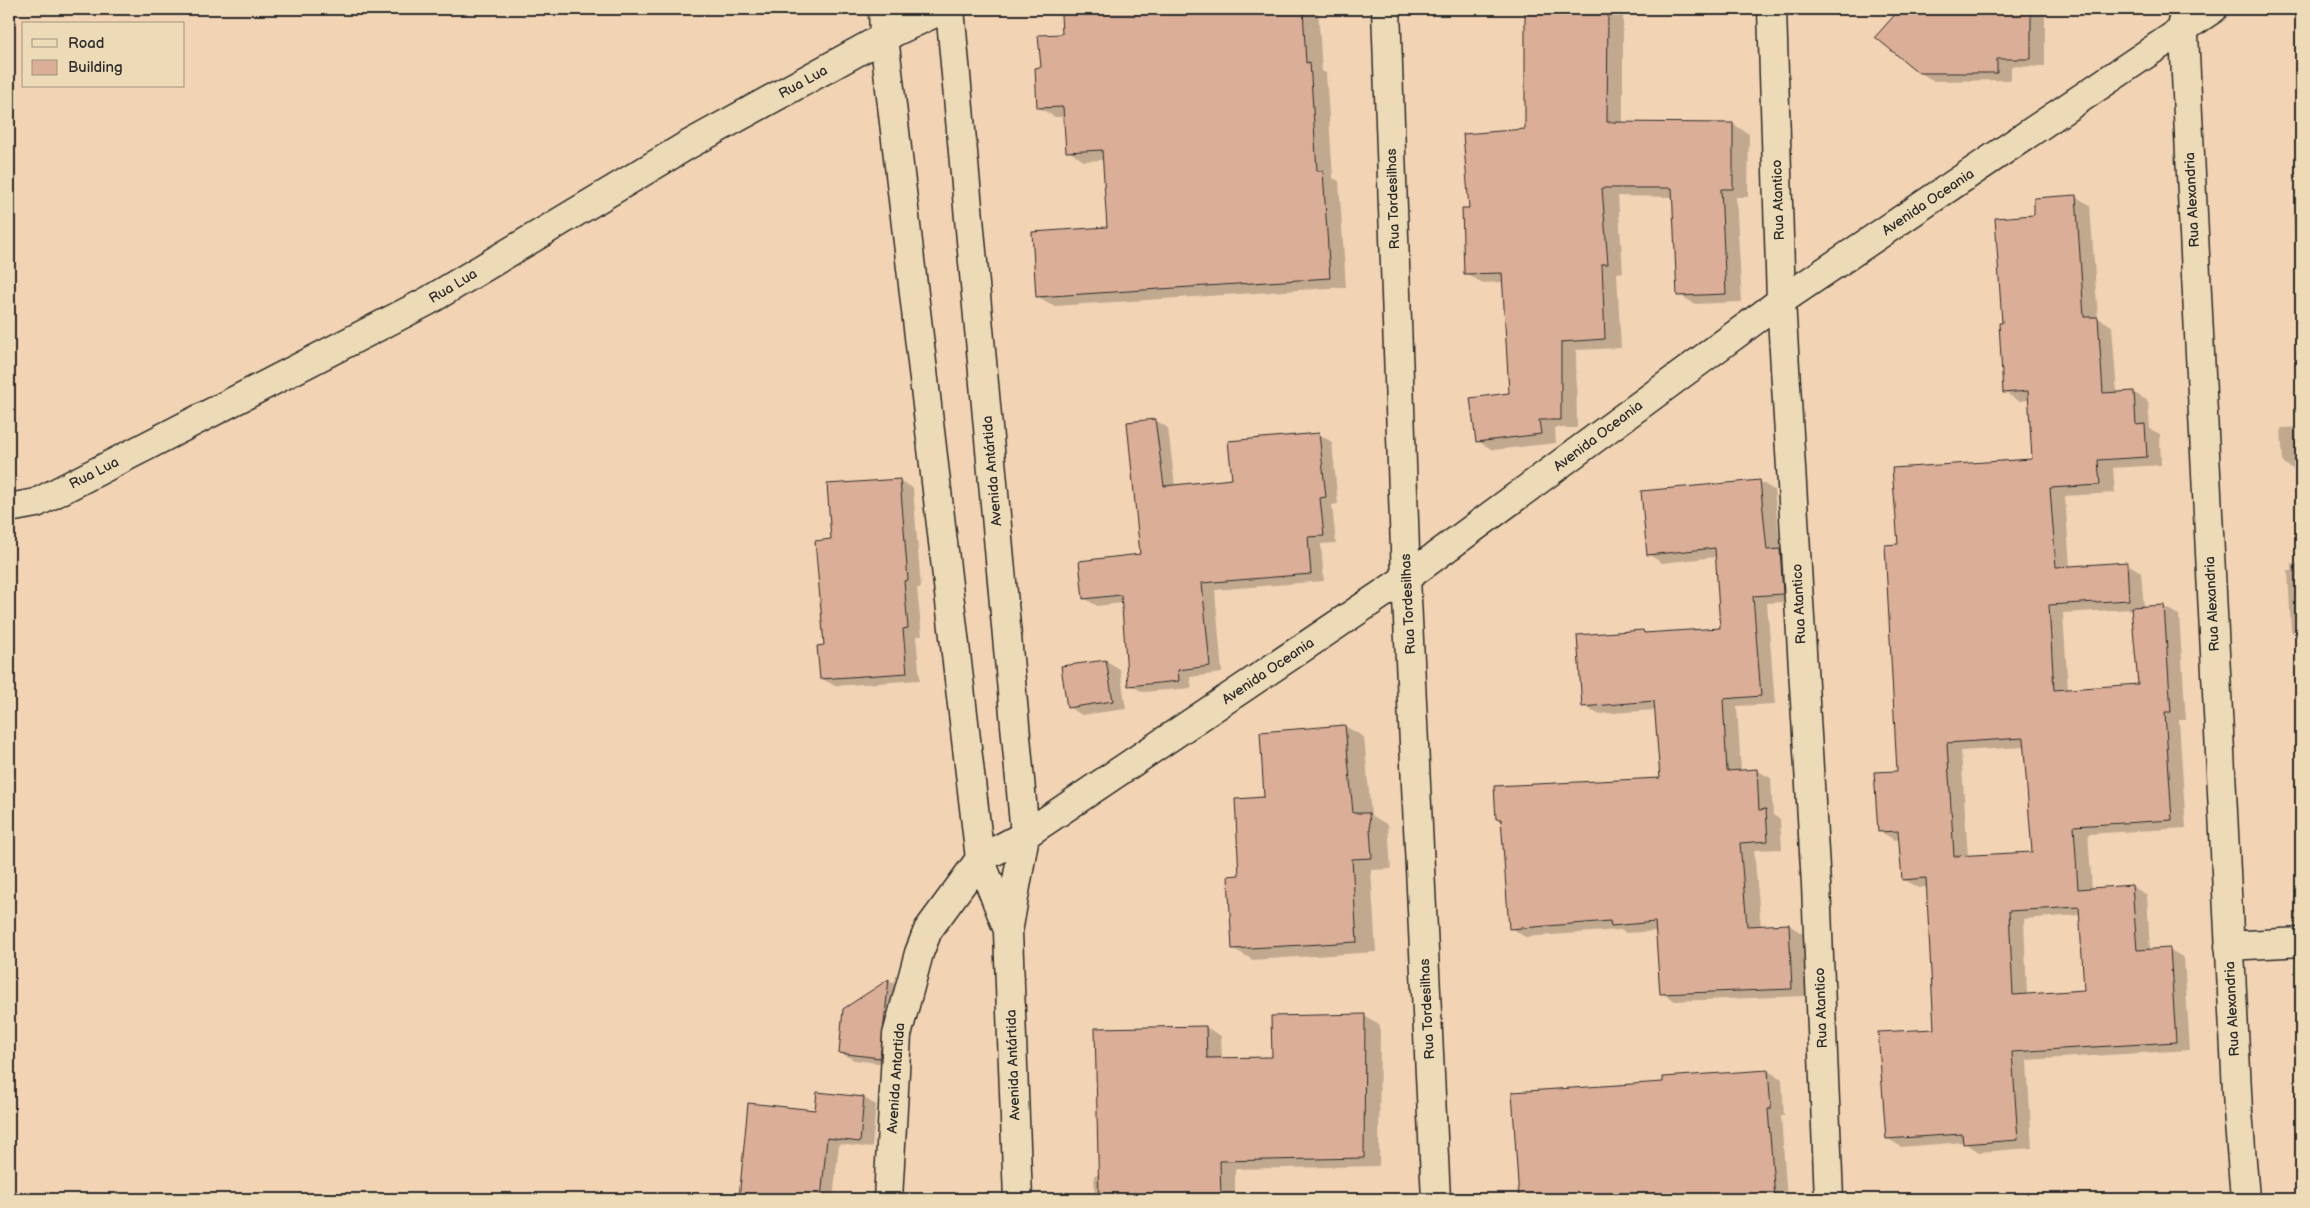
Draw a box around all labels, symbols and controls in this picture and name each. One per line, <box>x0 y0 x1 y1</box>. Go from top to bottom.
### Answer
legend <box>22 22 185 88</box>
text: Road <box>68 34 104 53</box>
text: Building <box>68 58 123 77</box>
street label: Rua Lua <box>776 62 830 102</box>
street label: Rua Tordesilhas <box>1383 148 1403 250</box>
street label: Rua Alexandria <box>2181 152 2203 248</box>
street label: Rua Atantico <box>1768 159 1788 241</box>
street label: Avenida Oceania <box>1879 165 1977 239</box>
street label: Rua Lua <box>426 265 480 307</box>
street label: Avenida Oceania <box>1550 397 1646 475</box>
street label: Avenida Antártida <box>979 415 1005 527</box>
street label: Rua Lua <box>66 453 122 493</box>
street label: Rua Tordesilhas <box>1397 553 1419 655</box>
street label: Rua Alexandria <box>2201 556 2223 652</box>
street label: Rua Atantico <box>1788 563 1810 645</box>
street label: Avenida Oceania <box>1219 634 1317 708</box>
street label: Rua Tordesilhas <box>1416 958 1438 1060</box>
street label: Rua Alexandria <box>2221 961 2243 1057</box>
street label: Rua Atantico <box>1811 967 1831 1049</box>
street label: Avenida Antártida <box>1003 1009 1023 1121</box>
street label: Avenida Antartida <box>884 1022 908 1134</box>

